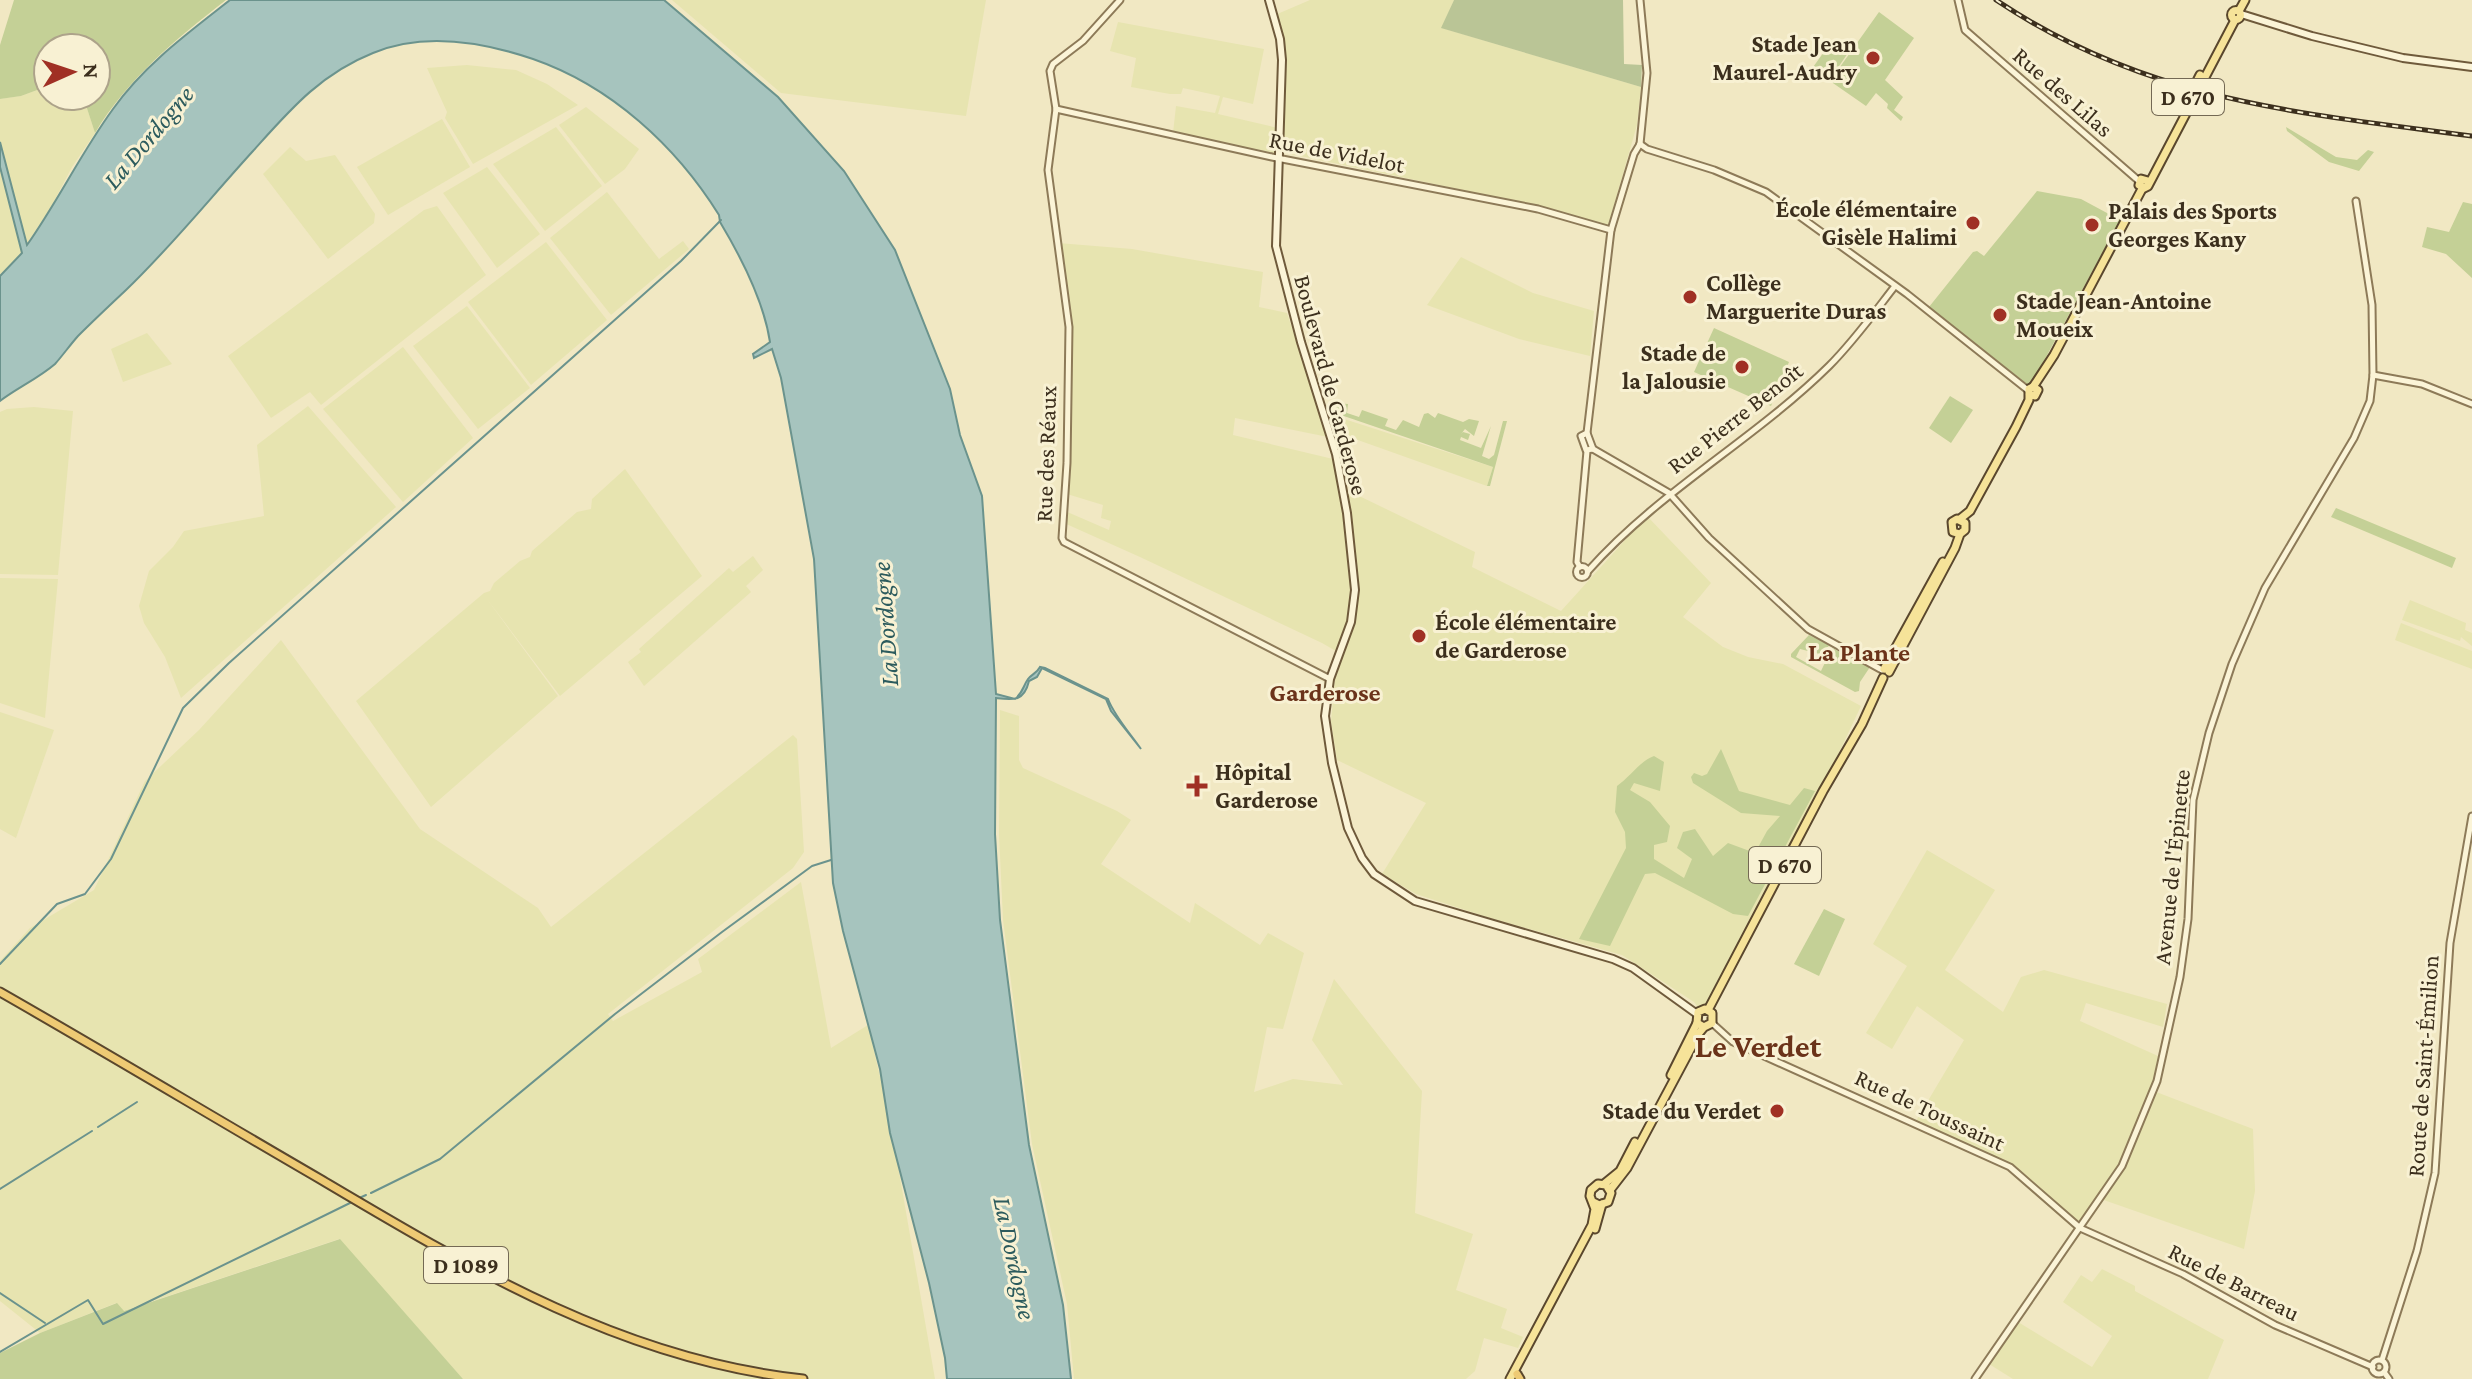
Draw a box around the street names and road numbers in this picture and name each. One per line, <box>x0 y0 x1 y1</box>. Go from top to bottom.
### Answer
street label: Rue des Lilas <box>2008 41 2119 142</box>
road number: D 670 <box>2152 79 2224 115</box>
street label: Rue de Videlot <box>1267 125 1408 178</box>
street label: Boulevard de Garderose <box>1289 272 1374 498</box>
street label: Rue Pierre Benoît <box>1662 356 1808 479</box>
street label: Rue des Réaux <box>1030 385 1061 523</box>
street label: Avenue de l'Épinette <box>2148 768 2195 966</box>
road number: D 670 <box>1749 847 1821 883</box>
street label: Route de Saint-Émilion <box>2401 954 2444 1178</box>
street label: Rue de Toussaint <box>1851 1063 2010 1157</box>
street label: Rue de Barreau <box>2164 1237 2305 1326</box>
road number: D 1089 <box>424 1247 508 1283</box>

